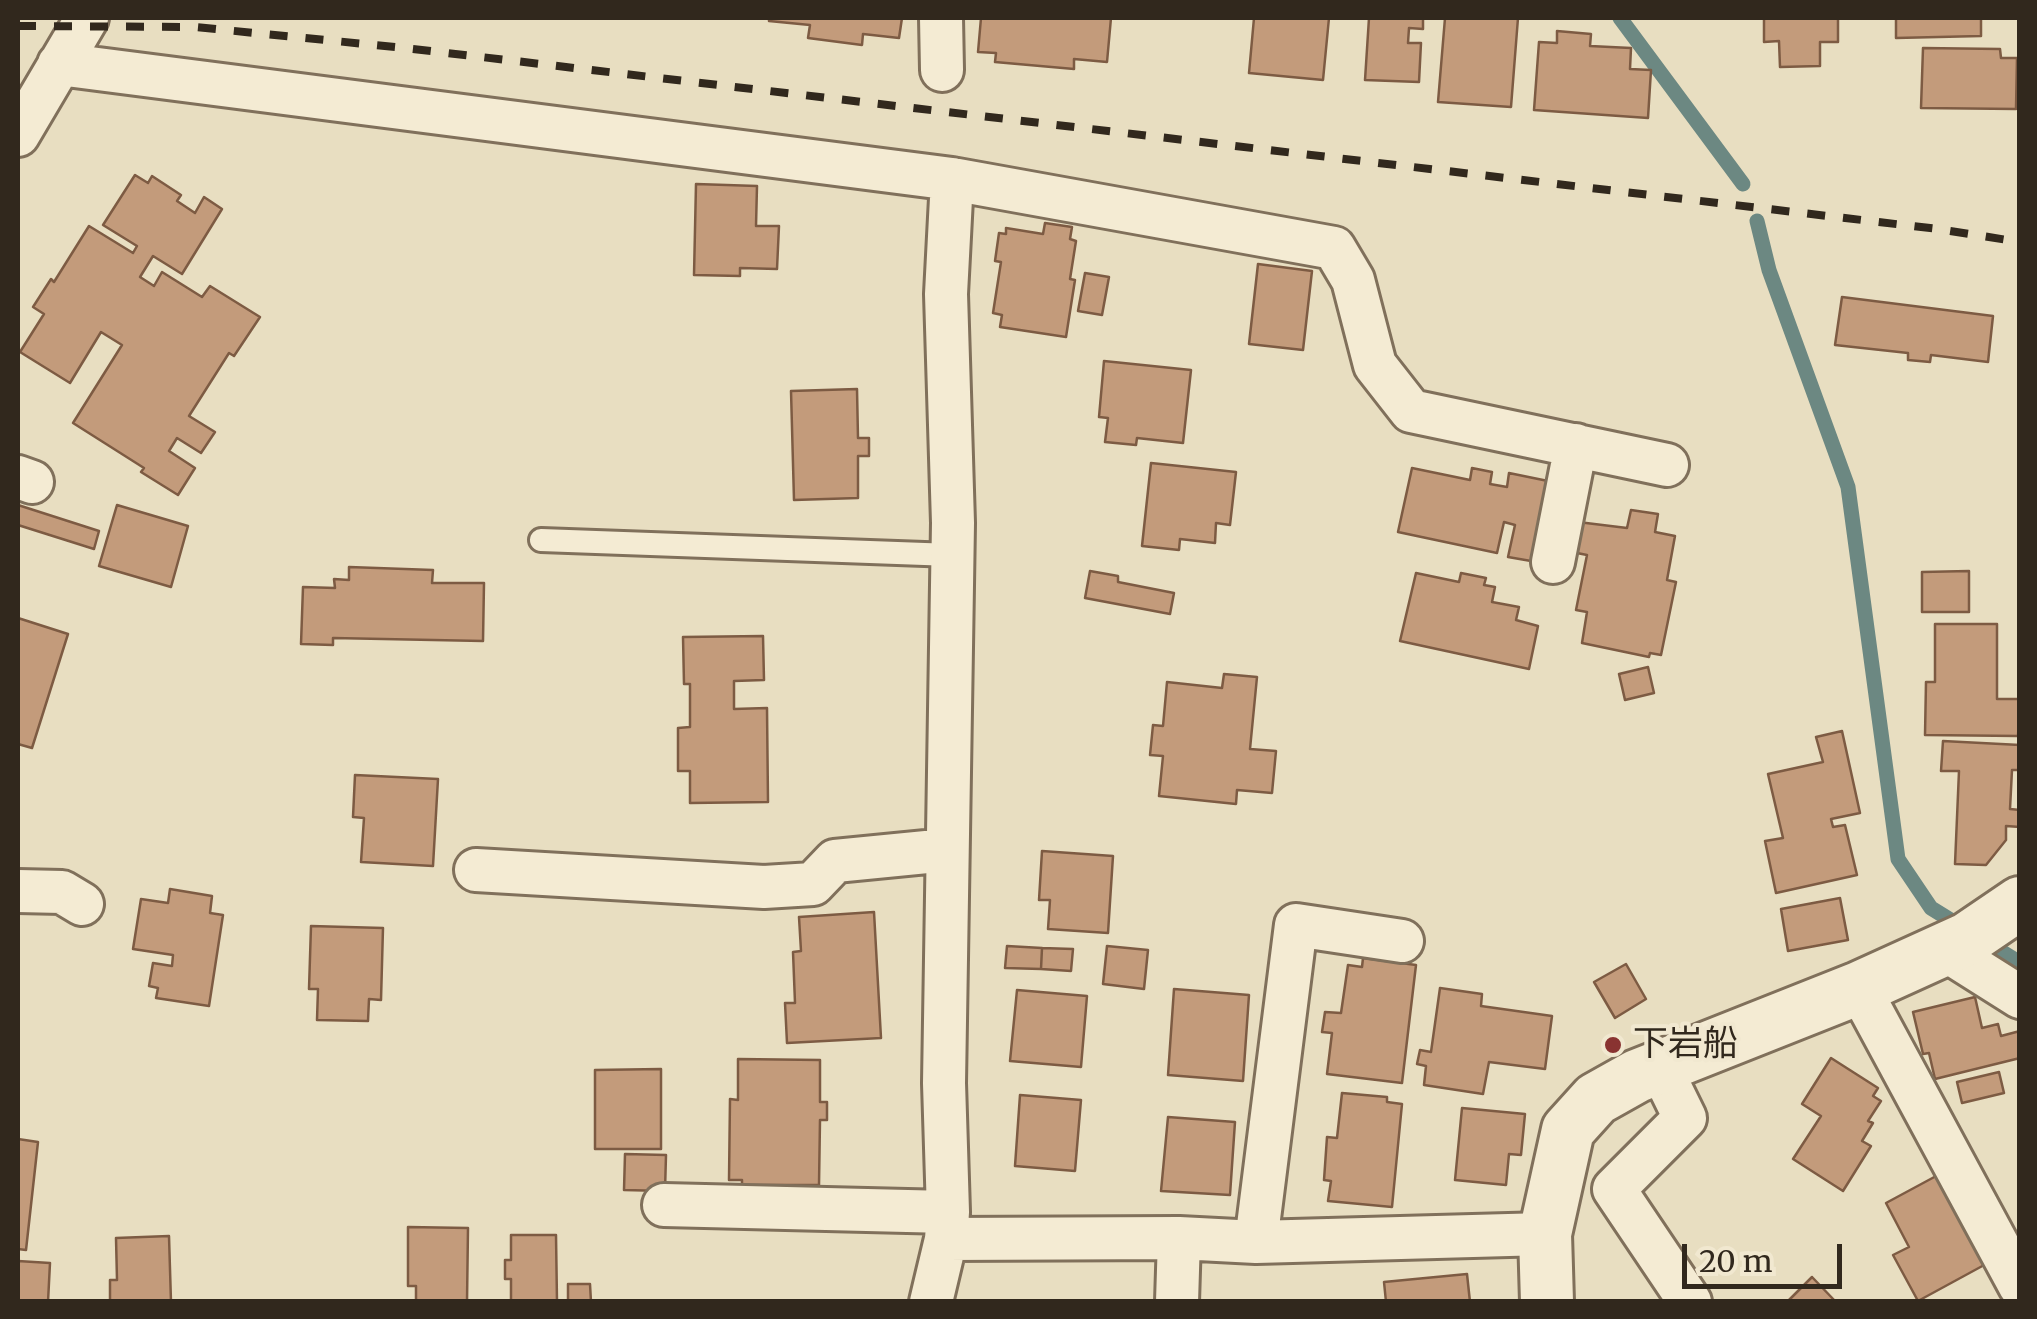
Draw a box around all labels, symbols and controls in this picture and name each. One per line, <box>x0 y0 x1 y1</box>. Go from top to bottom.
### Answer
place label: 下岩船 <box>1633 1024 1738 1066</box>
marker: 下岩船 <box>1602 1034 1624 1056</box>
scale bar <box>1687 1224 1847 1286</box>
text: 20 m <box>1699 1242 1772 1280</box>

